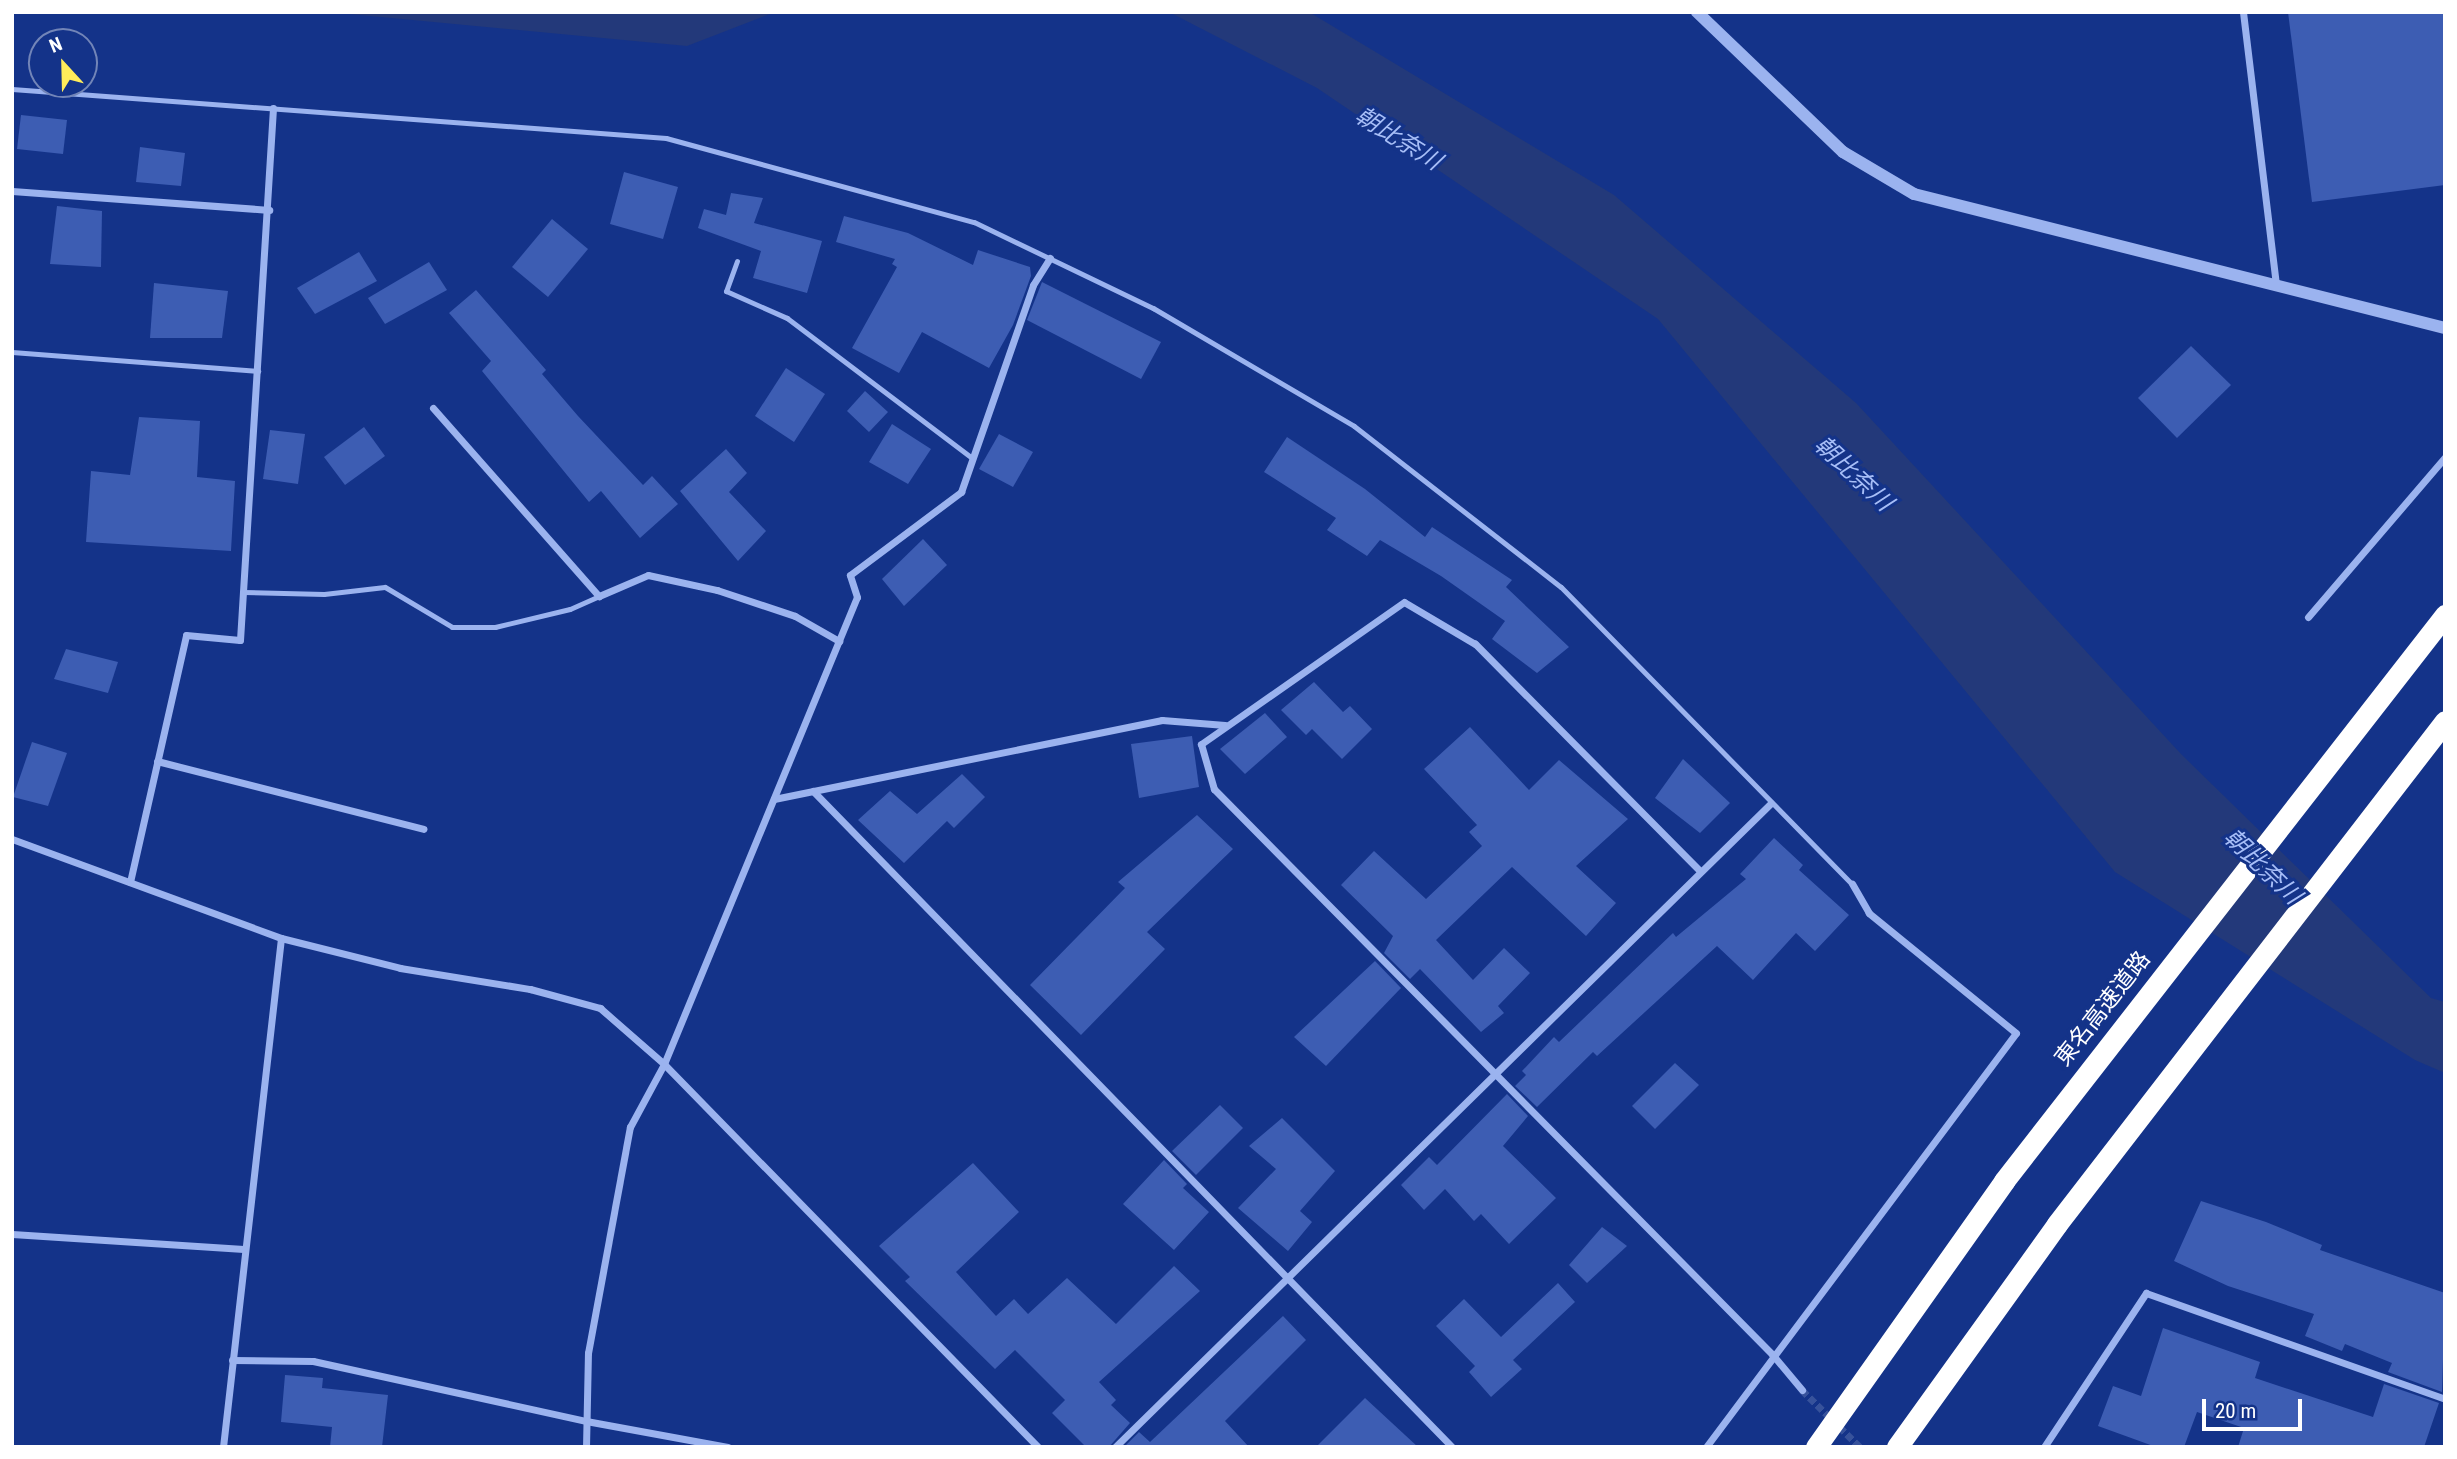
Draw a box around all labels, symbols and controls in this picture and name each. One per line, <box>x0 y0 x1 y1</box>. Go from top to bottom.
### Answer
north arrow <box>28 28 98 98</box>
text: N <box>46 32 65 58</box>
water label: 朝比奈川 <box>1350 101 1446 177</box>
water label: 朝比奈川 <box>1808 431 1898 517</box>
water label: 朝比奈川 <box>2217 823 2307 911</box>
street label: 東名高速道路 <box>2050 946 2156 1072</box>
scale bar <box>2205 1386 2305 1430</box>
text: 20 m <box>2215 1399 2256 1423</box>

